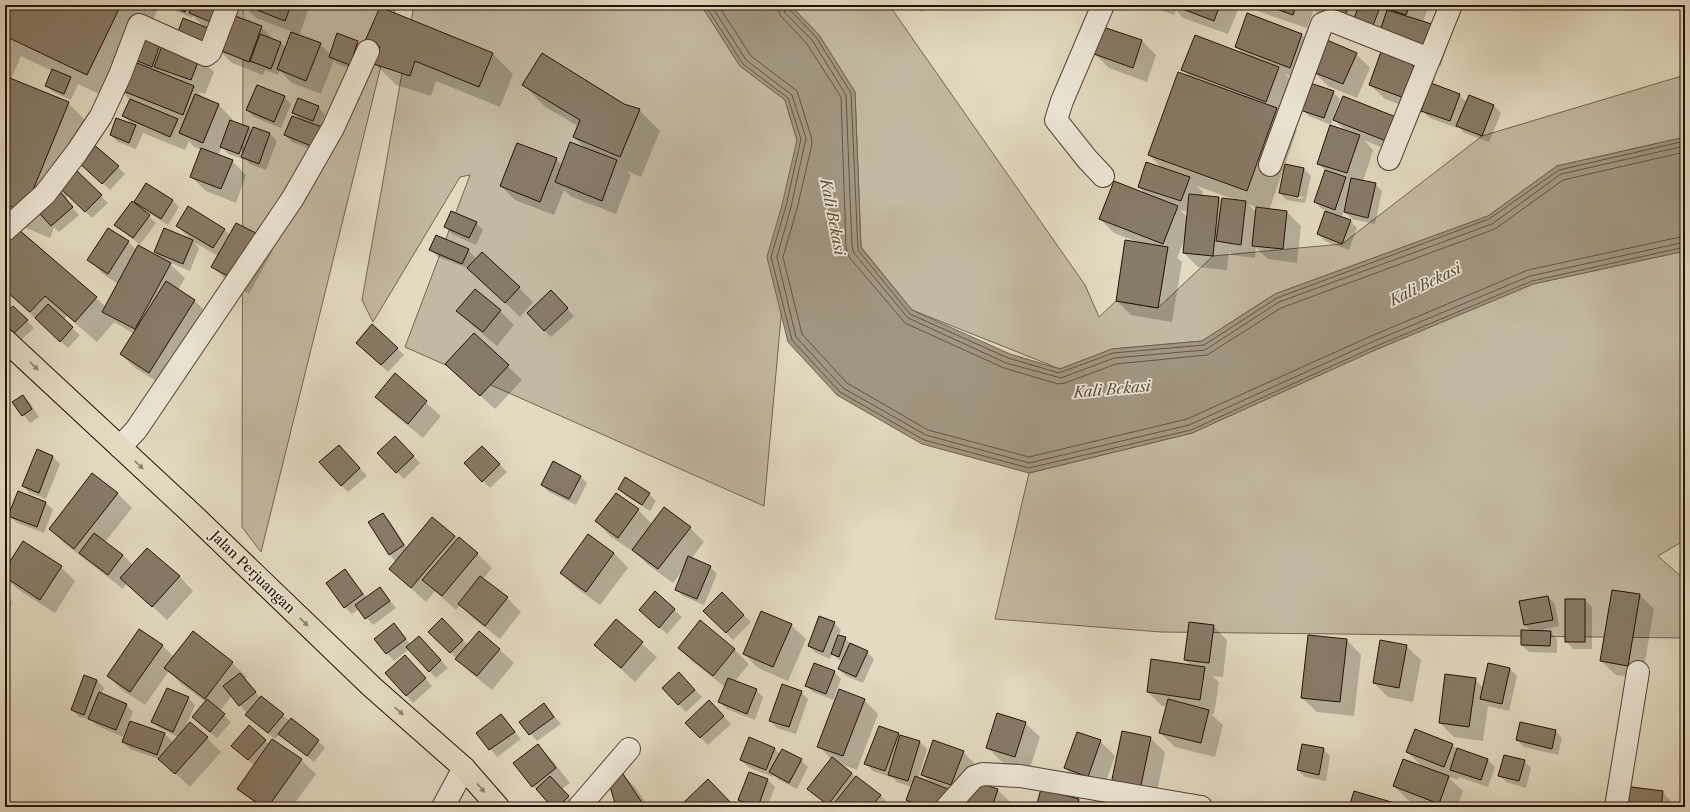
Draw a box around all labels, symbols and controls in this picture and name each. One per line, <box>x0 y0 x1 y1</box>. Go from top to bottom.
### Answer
water label: Kali Bekasi <box>816 176 850 258</box>
water label: Kali Bekasi <box>1385 258 1465 310</box>
one-way arrow <box>28 362 39 371</box>
water label: Kali Bekasi <box>1072 376 1153 402</box>
one-way arrow <box>134 460 144 469</box>
street label: Jalan Perjuangan <box>205 526 299 617</box>
one-way arrow <box>299 617 309 627</box>
one-way arrow <box>394 706 403 715</box>
one-way arrow <box>476 783 485 792</box>

